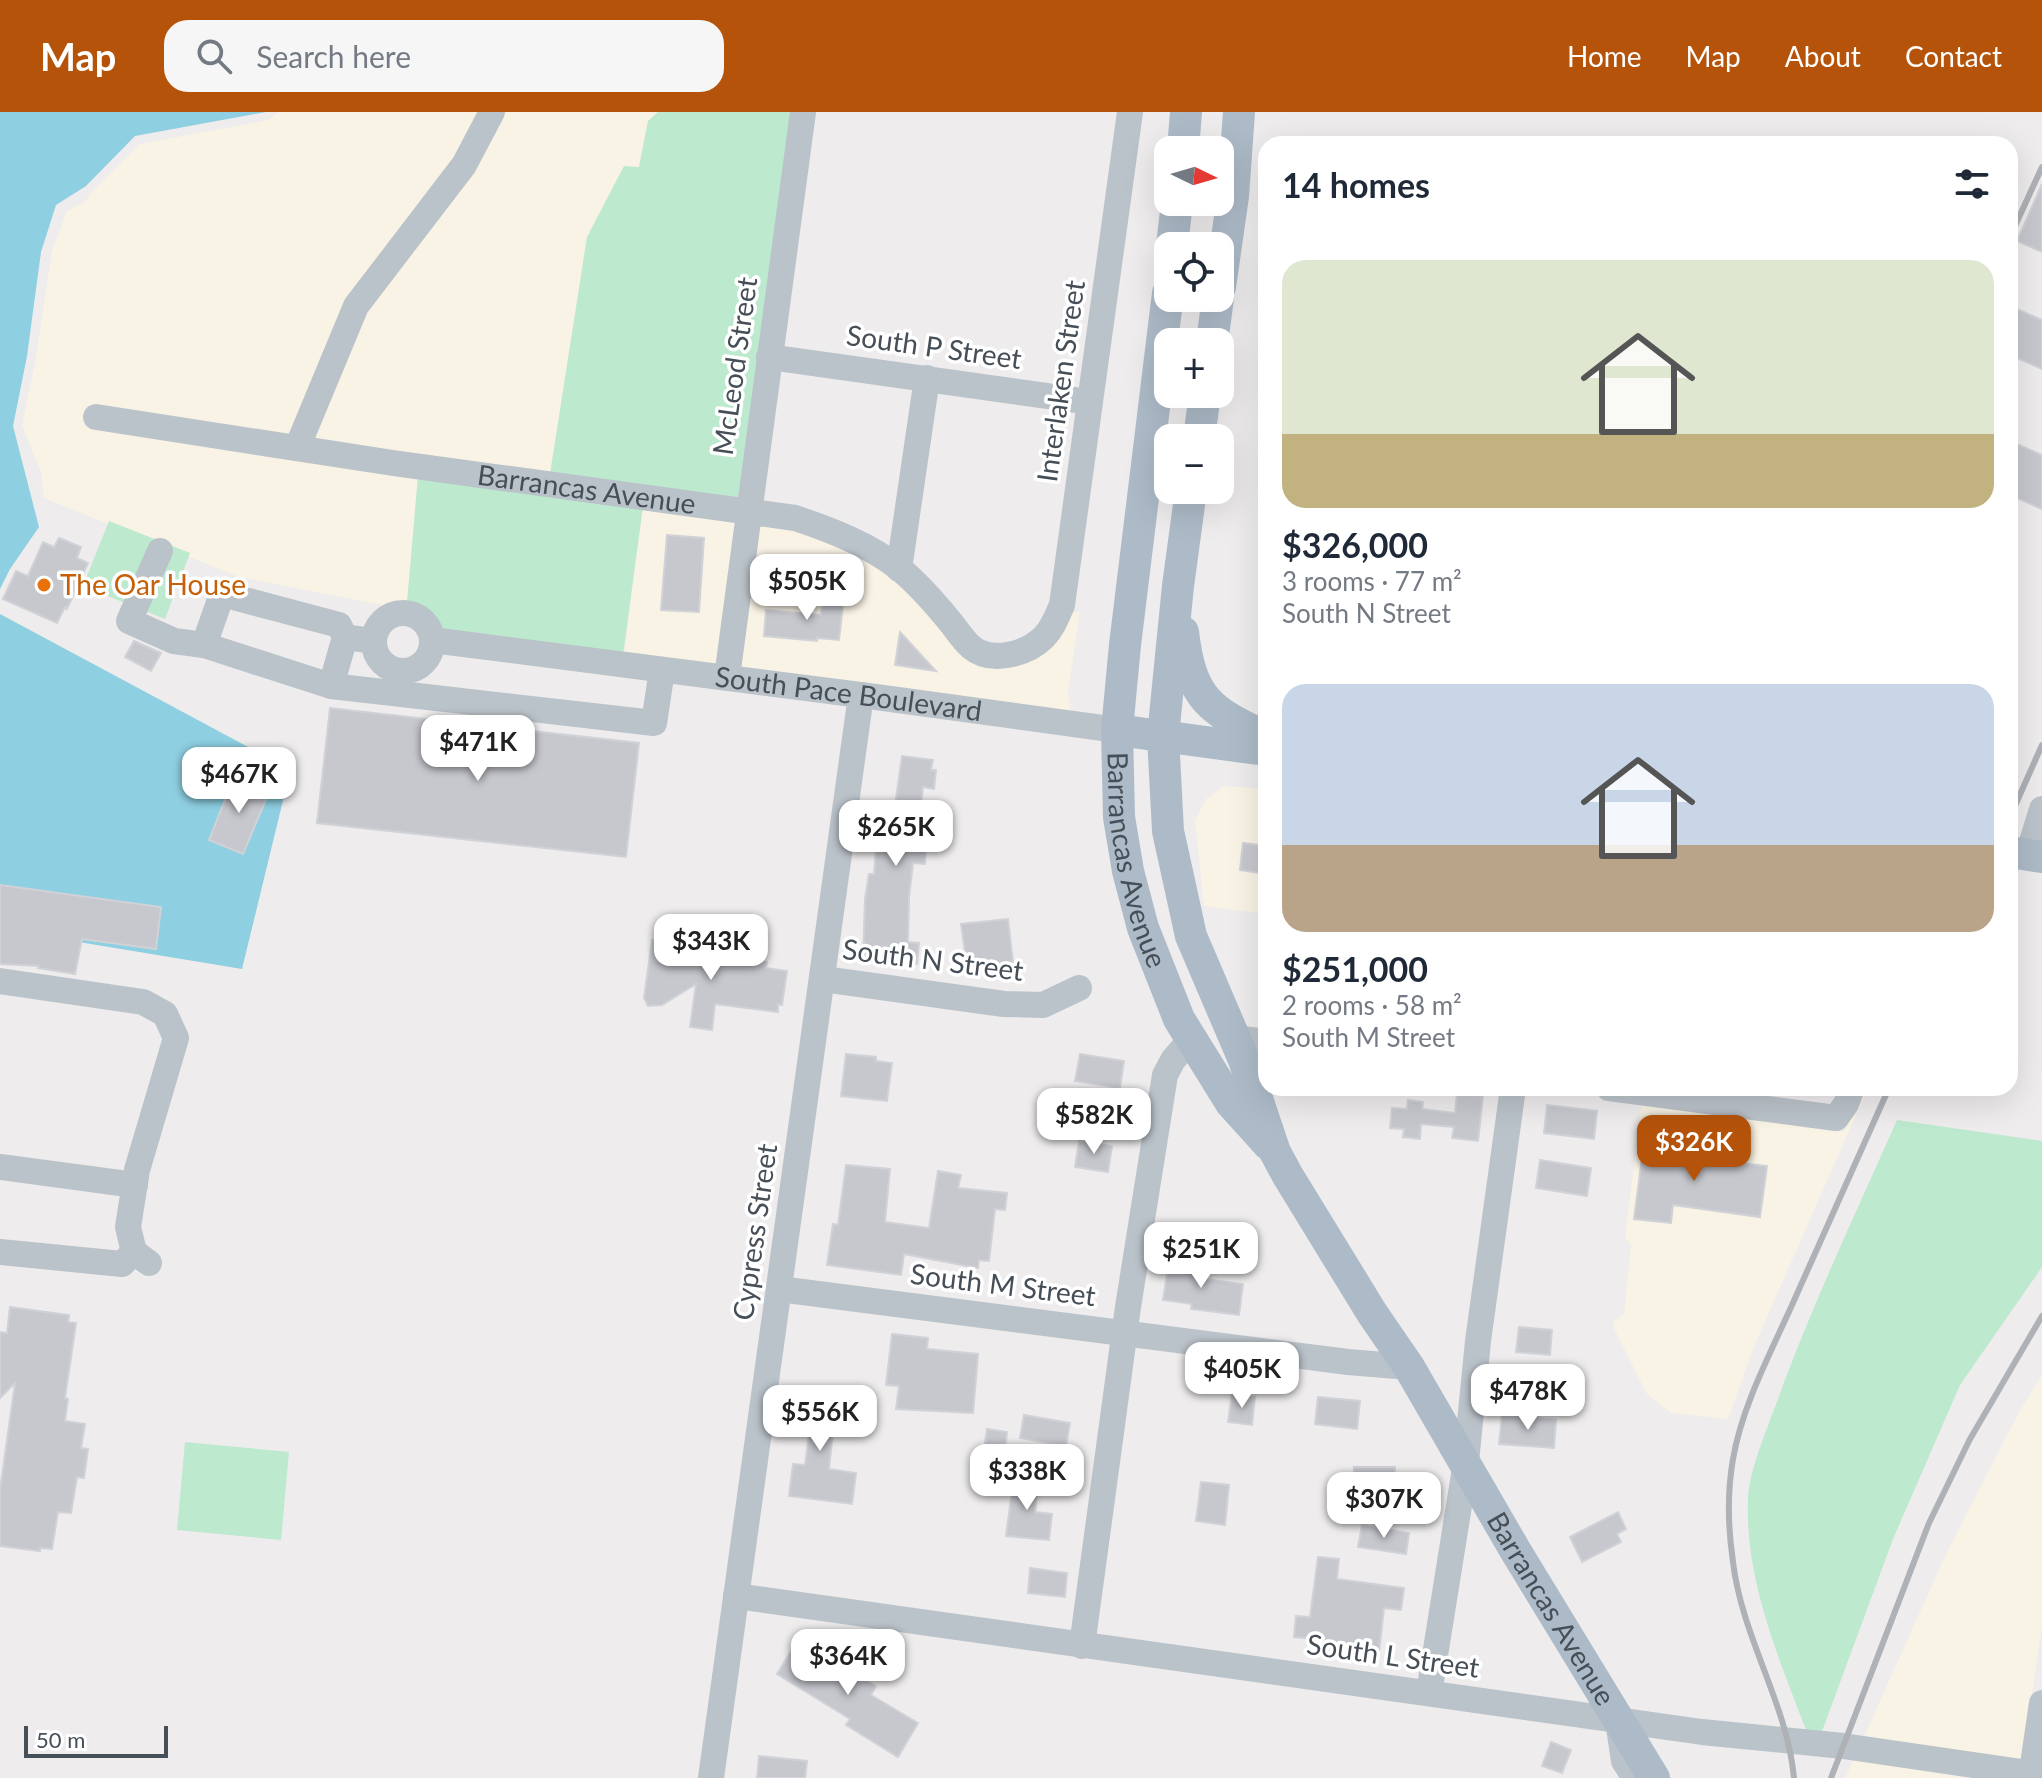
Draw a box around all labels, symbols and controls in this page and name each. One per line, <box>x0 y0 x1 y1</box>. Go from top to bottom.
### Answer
search box <box>164 20 724 92</box>
text: Map <box>40 33 116 79</box>
icon: search <box>192 34 236 78</box>
text: Search here <box>256 38 411 74</box>
text: Home <box>1567 39 1642 73</box>
text: Map <box>1686 39 1741 73</box>
text: About <box>1785 39 1861 73</box>
text: Contact <box>1905 39 2002 73</box>
north arrow <box>1154 136 1234 216</box>
map controls <box>1154 136 1234 504</box>
icon: filters <box>1950 162 1994 206</box>
text: 14 homes <box>1282 164 1430 205</box>
button: locate <box>1154 232 1234 312</box>
street label: McLeod Street <box>705 275 763 457</box>
street label: Interlaken Street <box>1029 278 1091 484</box>
icon: home <box>1566 312 1710 456</box>
street label: South P Street <box>844 317 1024 375</box>
button: + <box>1154 328 1234 408</box>
button: − <box>1154 424 1234 504</box>
street label: Barrancas Avenue <box>476 457 698 520</box>
text: $326,000 <box>1282 524 1428 565</box>
pin: $505K <box>751 554 863 622</box>
text: $505K <box>768 564 846 596</box>
text: 3 rooms · 77 m² <box>1282 565 1462 597</box>
place label: The Oar House <box>60 567 246 601</box>
marker: The Oar House <box>35 576 53 594</box>
text: South N Street <box>1282 597 1451 629</box>
street label: South Pace Boulevard <box>713 659 984 727</box>
pin: $471K <box>422 715 534 783</box>
text: $471K <box>439 725 517 757</box>
icon: home <box>1566 736 1710 880</box>
pin: $467K <box>183 747 295 815</box>
street label: Barrancas Avenue <box>1102 752 1175 972</box>
text: $467K <box>200 757 278 789</box>
pin: $265K <box>840 800 952 868</box>
text: $265K <box>857 810 935 842</box>
pin: $343K <box>655 914 767 982</box>
text: $343K <box>672 924 750 956</box>
street label: South N Street <box>841 931 1025 987</box>
text: $251,000 <box>1282 948 1428 989</box>
text: 2 rooms · 58 m² <box>1282 989 1462 1021</box>
text: South M Street <box>1282 1021 1455 1053</box>
pin: $582K <box>1038 1088 1150 1156</box>
text: $582K <box>1055 1098 1133 1130</box>
pin: $326K <box>1638 1115 1750 1183</box>
text: $326K <box>1655 1125 1733 1157</box>
street label: Cypress Street <box>725 1141 783 1322</box>
pin: $251K <box>1145 1222 1257 1290</box>
text: $251K <box>1162 1232 1240 1264</box>
street label: South M Street <box>909 1256 1098 1312</box>
pin: $405K <box>1186 1342 1298 1410</box>
text: $405K <box>1203 1352 1281 1384</box>
pin: $478K <box>1472 1364 1584 1432</box>
text: $478K <box>1489 1374 1567 1406</box>
pin: $556K <box>764 1385 876 1453</box>
text: $556K <box>781 1395 859 1427</box>
pin: $338K <box>971 1444 1083 1512</box>
text: $338K <box>988 1454 1066 1486</box>
pin: $307K <box>1328 1472 1440 1540</box>
text: $307K <box>1345 1482 1423 1514</box>
street label: Barrancas Avenue <box>1481 1505 1623 1711</box>
street label: South L Street <box>1305 1626 1482 1684</box>
pin: $364K <box>792 1629 904 1697</box>
text: $364K <box>809 1639 887 1671</box>
scale bar <box>24 1722 168 1758</box>
text: 50 m <box>36 1726 85 1753</box>

